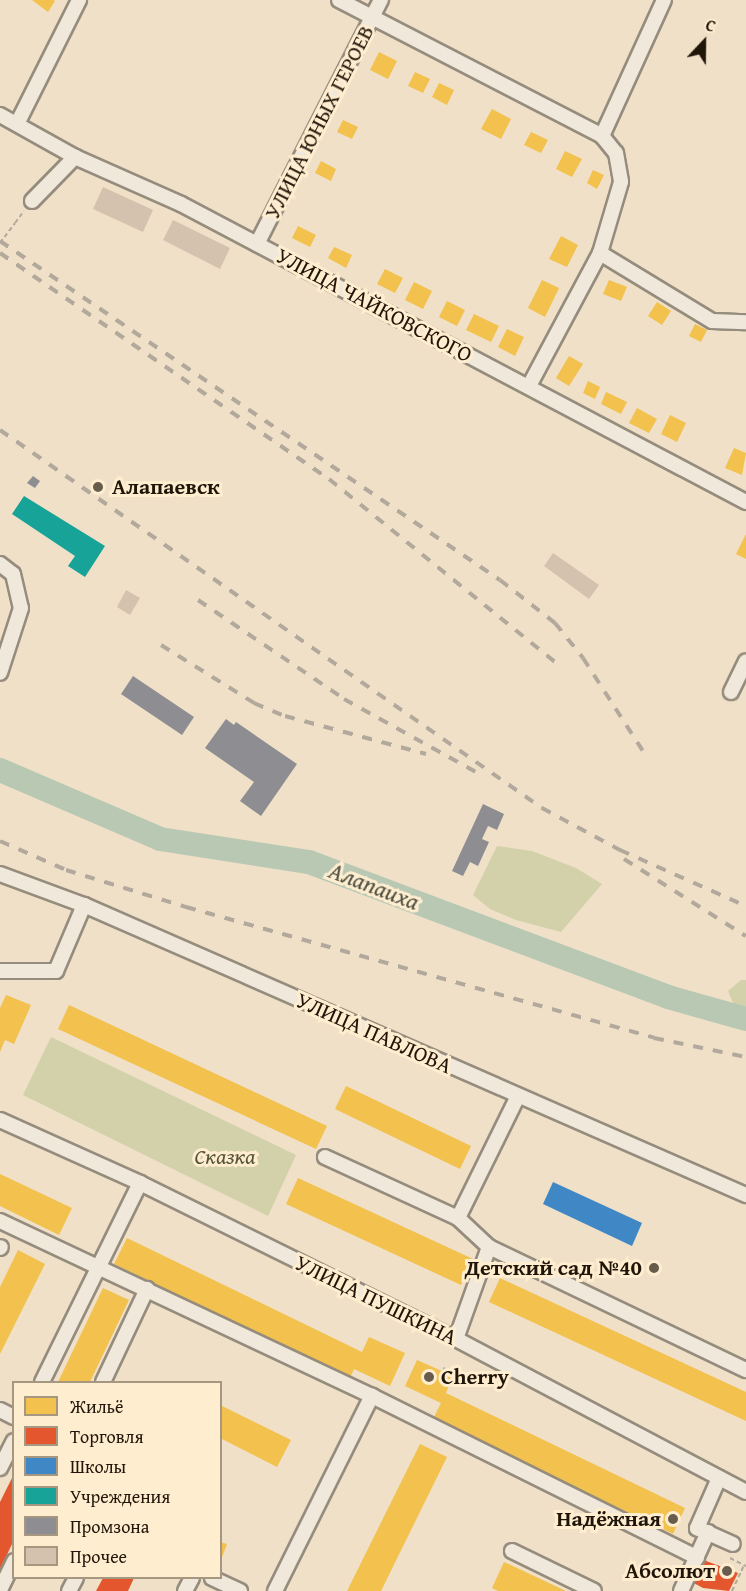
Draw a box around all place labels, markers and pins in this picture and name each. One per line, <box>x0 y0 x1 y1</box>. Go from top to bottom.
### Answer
place label: Алапаевск <box>112 474 220 500</box>
marker: Алапаевск <box>89 478 107 496</box>
place label: Детский сад №40 <box>465 1255 642 1281</box>
marker: Детский сад №40 <box>647 1261 661 1275</box>
place label: Cherry <box>441 1364 509 1390</box>
marker: Cherry <box>422 1370 436 1384</box>
place label: Надёжная <box>556 1506 661 1532</box>
marker: Надёжная <box>666 1512 680 1526</box>
place label: Абсолют <box>625 1558 715 1584</box>
marker: Абсолют <box>720 1564 734 1578</box>

